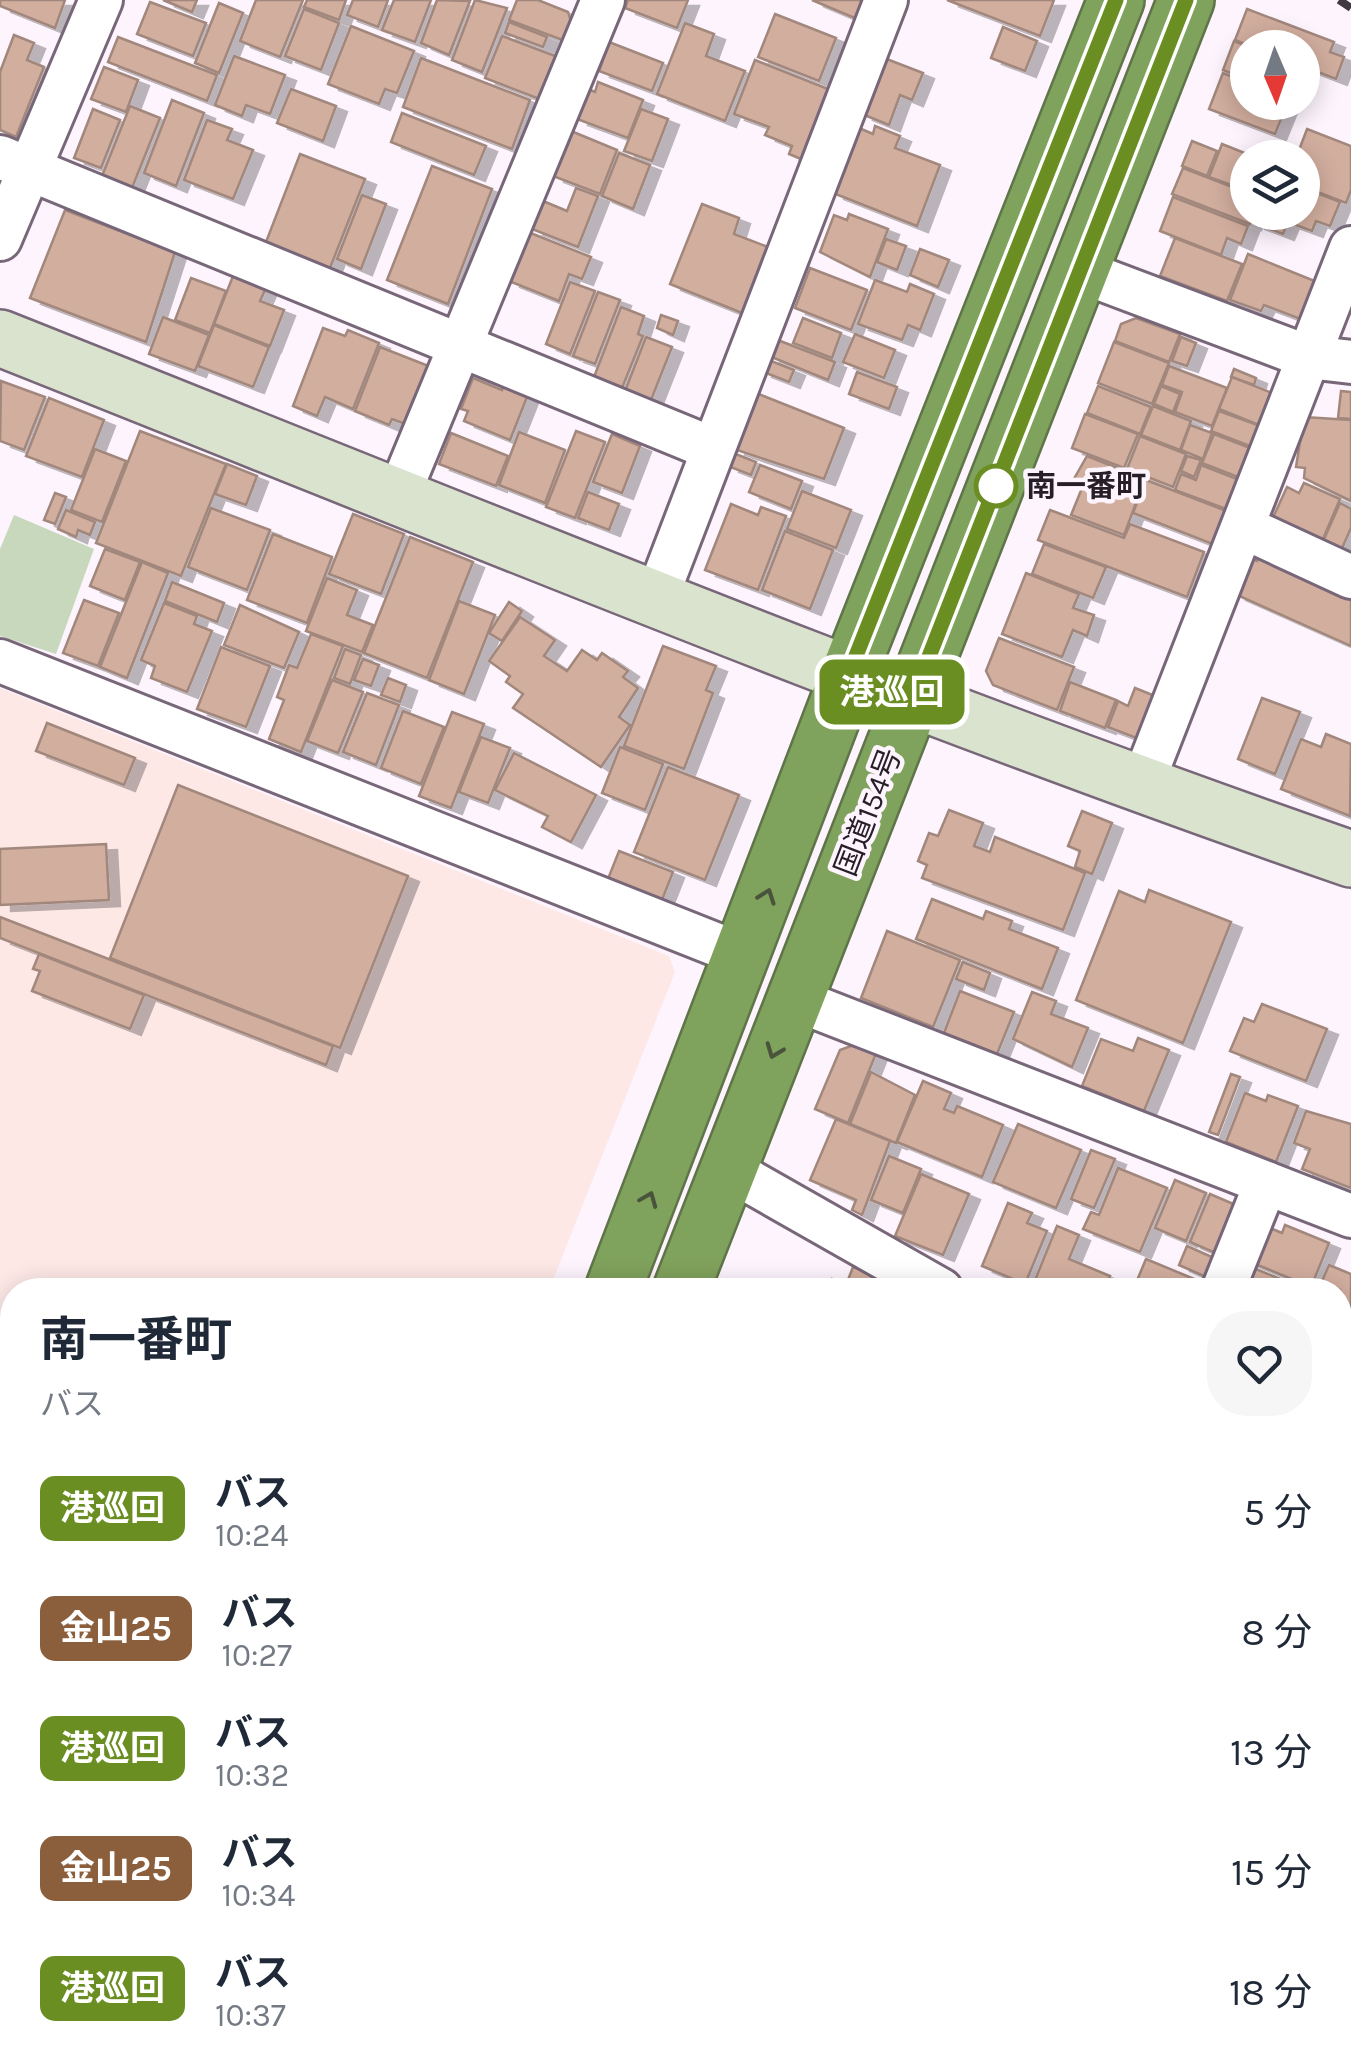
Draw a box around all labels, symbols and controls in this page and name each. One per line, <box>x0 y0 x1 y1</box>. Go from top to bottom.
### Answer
north arrow <box>1230 30 1320 120</box>
map controls <box>1230 30 1320 230</box>
button: layers <box>1230 140 1320 230</box>
marker: 南一番町 <box>975 465 1017 507</box>
place label: 南一番町 <box>1026 468 1146 504</box>
line badge: 港巡回 <box>834 660 950 724</box>
text: 港巡回 <box>839 672 945 713</box>
street label: 国道154号 <box>827 743 909 881</box>
one-way arrow <box>755 889 776 906</box>
one-way arrow <box>766 1041 786 1059</box>
one-way arrow <box>637 1192 658 1209</box>
button: heart <box>1207 1311 1312 1416</box>
text: 南一番町 <box>40 1312 232 1368</box>
text: バス <box>40 1386 104 1423</box>
text: バス <box>215 1471 291 1516</box>
text: 港巡回 <box>60 1488 165 1529</box>
text: 5 分 <box>1244 1490 1312 1535</box>
text: 10:24 <box>215 1517 288 1554</box>
text: バス <box>222 1591 298 1636</box>
text: 金山25 <box>60 1608 172 1649</box>
text: 8 分 <box>1242 1610 1312 1655</box>
text: 10:27 <box>222 1637 292 1674</box>
text: バス <box>215 1711 291 1756</box>
text: 港巡回 <box>60 1728 165 1769</box>
text: 13 分 <box>1230 1730 1312 1775</box>
text: 10:32 <box>215 1757 289 1794</box>
text: バス <box>222 1831 298 1876</box>
text: 金山25 <box>60 1848 172 1889</box>
text: 15 分 <box>1231 1850 1312 1895</box>
text: 10:34 <box>222 1877 295 1914</box>
text: バス <box>215 1951 291 1996</box>
text: 港巡回 <box>60 1968 165 2009</box>
text: 18 分 <box>1229 1970 1312 2015</box>
text: 10:37 <box>215 1997 286 2034</box>

